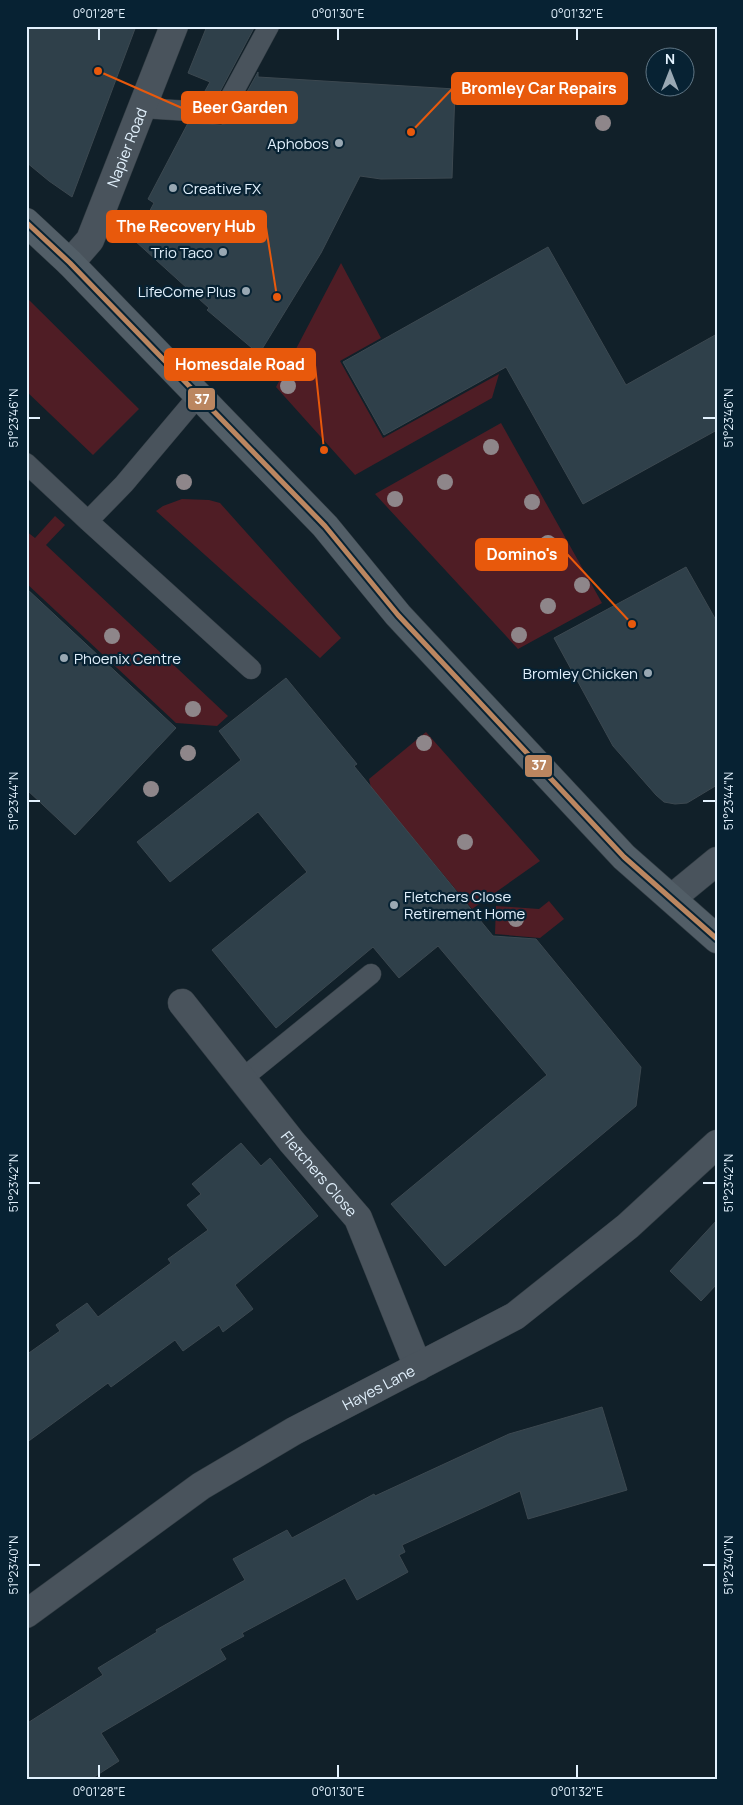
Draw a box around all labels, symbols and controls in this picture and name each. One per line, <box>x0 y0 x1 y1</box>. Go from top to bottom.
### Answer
text: 0°01'28"E <box>73 5 125 22</box>
text: 0°01'30"E <box>312 5 365 22</box>
text: 0°01'32"E <box>551 5 603 22</box>
north arrow <box>646 48 696 98</box>
text: N <box>665 49 675 68</box>
callout: Bromley Car Repairs <box>452 73 627 104</box>
text: Bromley Car Repairs <box>461 77 617 99</box>
callout: Beer Garden <box>182 92 297 123</box>
text: Beer Garden <box>192 96 288 118</box>
street label: Napier Road <box>101 105 151 190</box>
place label: Aphobos <box>267 133 329 154</box>
marker: Aphobos <box>333 137 345 149</box>
place label: Creative FX <box>183 178 261 199</box>
marker: Creative FX <box>167 182 179 194</box>
callout: The Recovery Hub <box>107 211 266 242</box>
text: The Recovery Hub <box>116 215 256 237</box>
place label: Trio Taco <box>151 242 213 263</box>
marker: Trio Taco <box>217 246 229 258</box>
place label: LifeCome Plus <box>138 281 236 302</box>
marker: LifeCome Plus <box>240 285 252 297</box>
callout: Homesdale Road <box>165 349 315 380</box>
text: Homesdale Road <box>175 353 305 375</box>
line badge: 37 <box>187 387 216 411</box>
text: 51°23'46"N <box>5 388 22 448</box>
text: 51°23'46"N <box>720 388 737 448</box>
text: 37 <box>194 389 210 408</box>
callout: Domino's <box>476 539 567 570</box>
text: Domino's <box>487 543 558 565</box>
place label: Phoenix Centre <box>74 648 181 669</box>
marker: Phoenix Centre <box>58 652 70 664</box>
place label: Bromley Chicken <box>523 663 638 684</box>
marker: Bromley Chicken <box>642 667 654 679</box>
line badge: 37 <box>524 754 553 778</box>
text: 37 <box>531 755 547 774</box>
text: 51°23'44"N <box>5 772 22 830</box>
text: 51°23'44"N <box>720 772 737 830</box>
place label: Fletchers Close Retirement Home <box>404 886 525 924</box>
marker: Fletchers Close Retirement Home <box>388 899 400 911</box>
street label: Fletchers Close <box>276 1126 363 1221</box>
text: 51°23'42"N <box>5 1154 22 1212</box>
text: 51°23'42"N <box>720 1154 737 1212</box>
street label: Hayes Lane <box>338 1359 419 1415</box>
text: 51°23'40"N <box>5 1536 22 1594</box>
text: 51°23'40"N <box>720 1536 737 1594</box>
text: 0°01'28"E <box>73 1783 125 1800</box>
text: 0°01'30"E <box>312 1783 365 1800</box>
text: 0°01'32"E <box>551 1783 603 1800</box>

